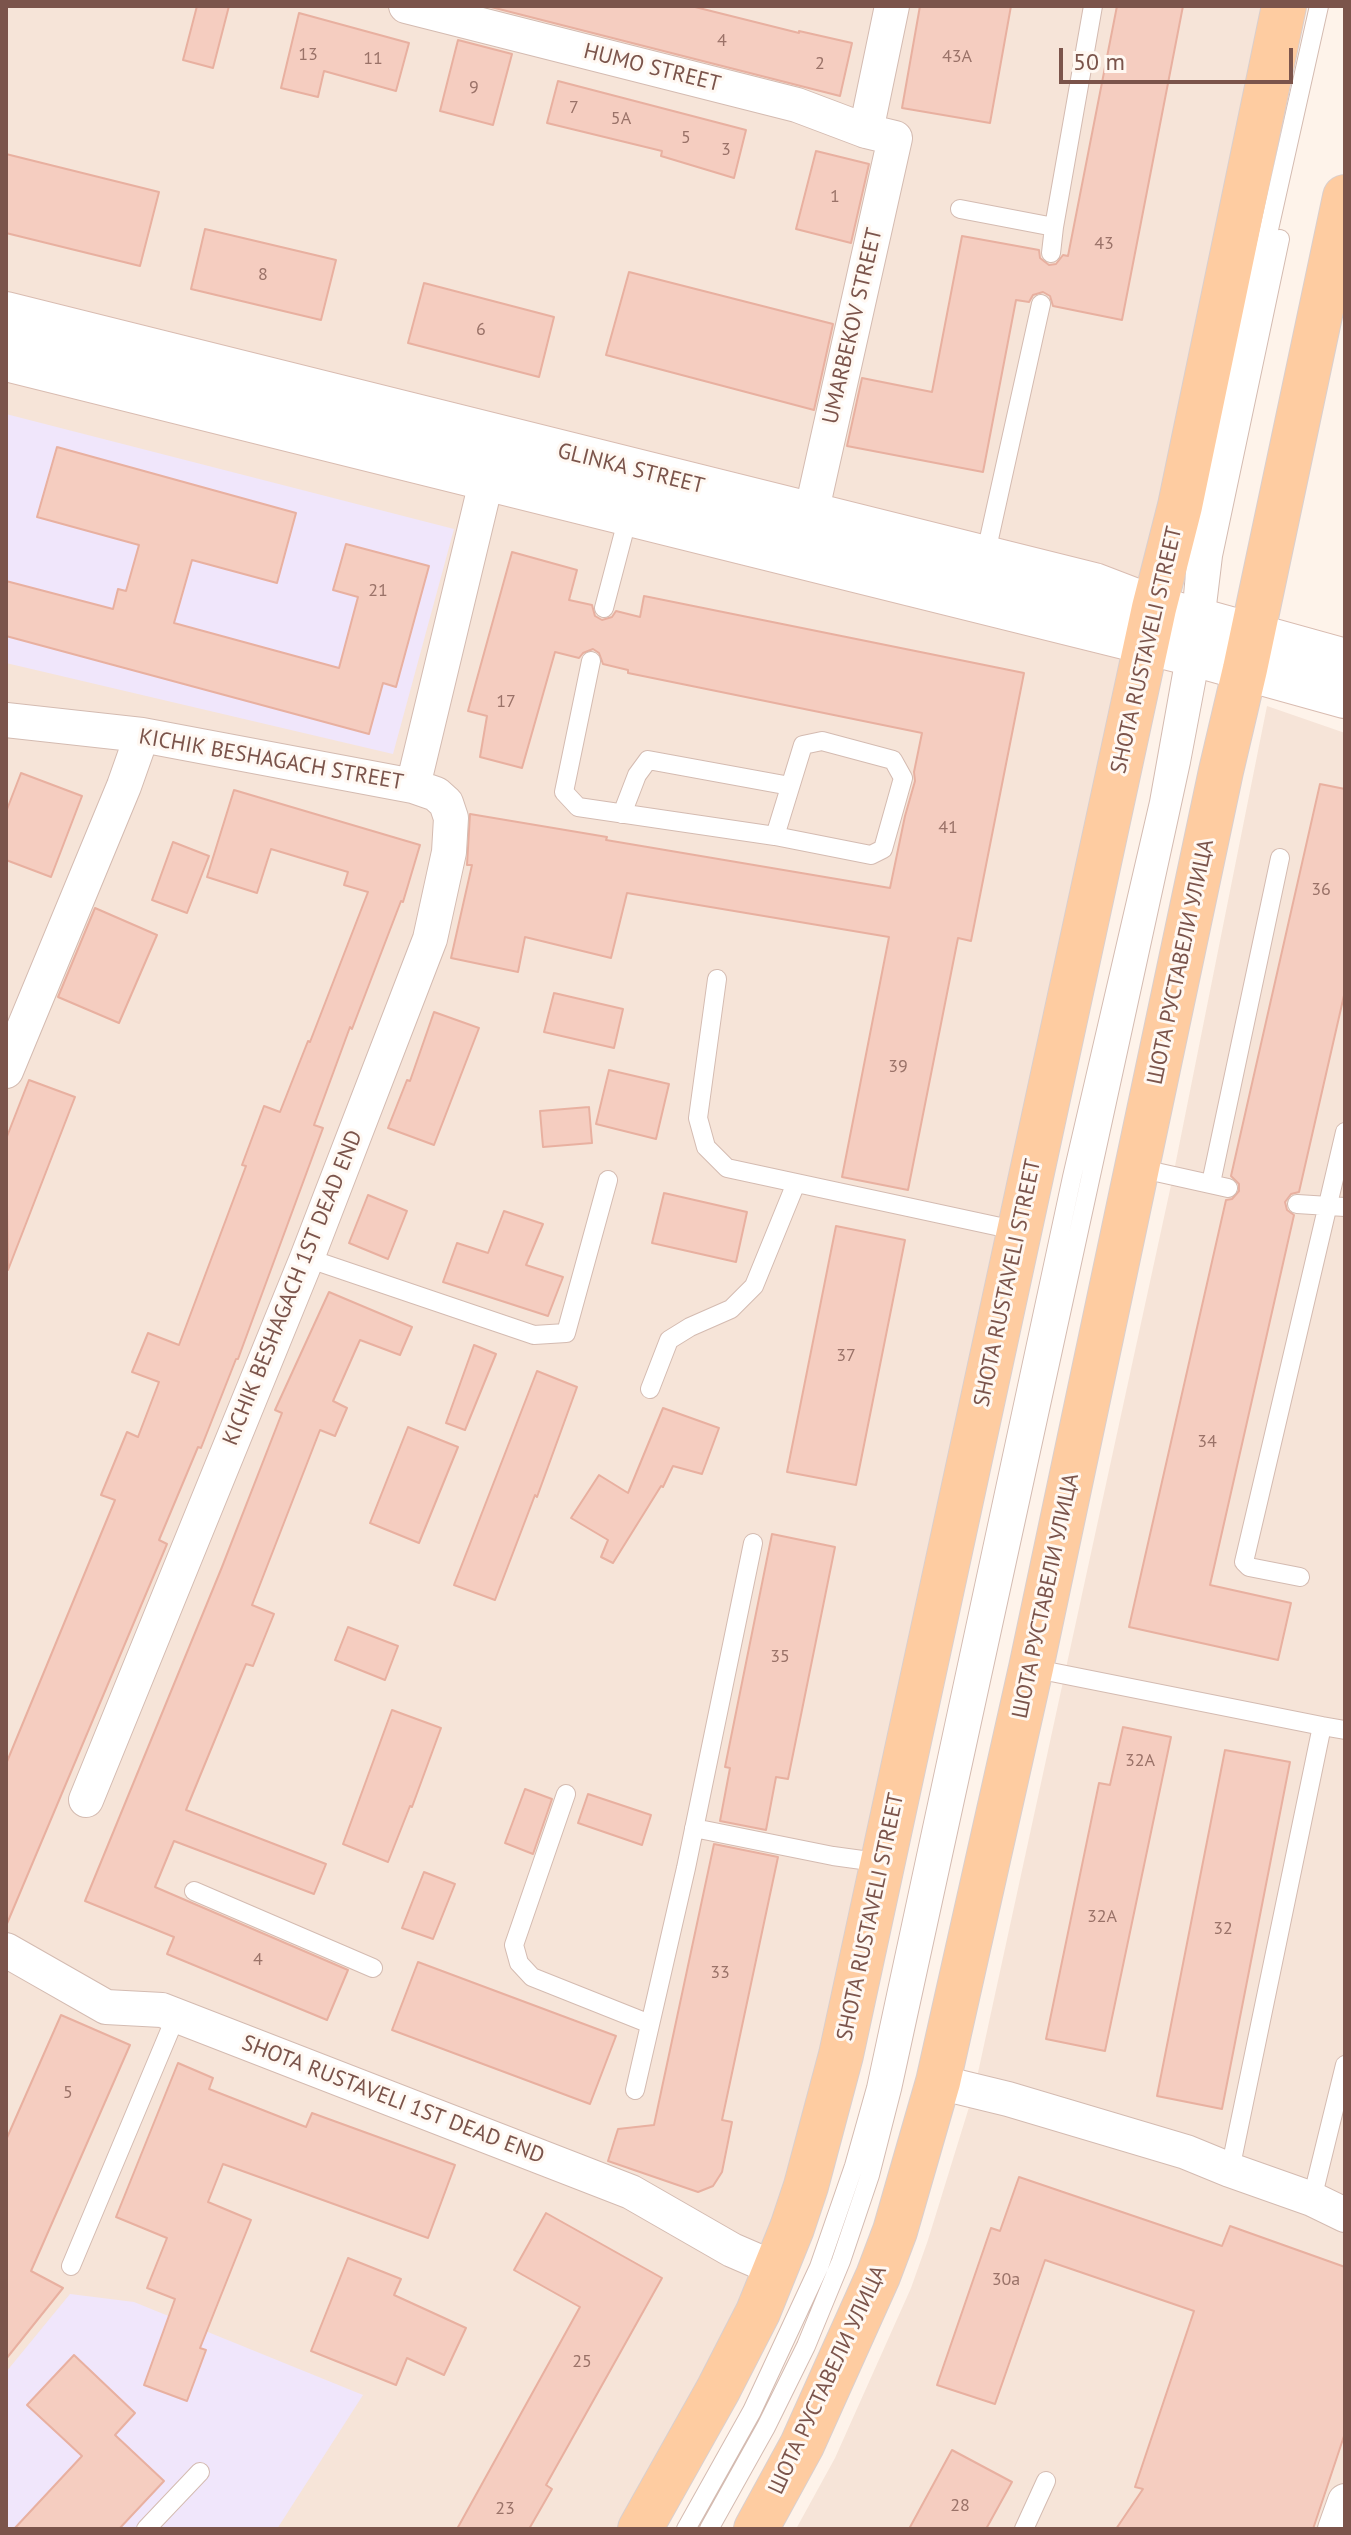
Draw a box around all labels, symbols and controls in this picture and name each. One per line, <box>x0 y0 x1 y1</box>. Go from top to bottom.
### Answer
house number: 4 <box>717 30 727 52</box>
scale bar <box>1063 32 1297 82</box>
street label: HUMO STREET <box>581 38 723 98</box>
house number: 13 <box>298 44 318 66</box>
house number: 43A <box>942 46 972 68</box>
text: 50 m <box>1073 46 1125 77</box>
house number: 11 <box>363 48 383 70</box>
house number: 2 <box>815 53 825 75</box>
house number: 9 <box>469 77 479 99</box>
house number: 7 <box>569 97 579 119</box>
house number: 5A <box>611 108 631 130</box>
house number: 5 <box>681 127 691 149</box>
house number: 3 <box>721 139 731 161</box>
house number: 1 <box>830 186 840 208</box>
street label: UMARBEKOV STREET <box>818 225 888 427</box>
house number: 43 <box>1094 233 1114 255</box>
house number: 8 <box>258 264 268 286</box>
house number: 6 <box>476 319 486 341</box>
street label: GLINKA STREET <box>555 438 707 500</box>
street label: SHOTA RUSTAVELI STREET <box>1106 524 1188 776</box>
house number: 21 <box>368 580 388 602</box>
house number: 17 <box>496 691 516 713</box>
street label: KICHIK BESHAGACH STREET <box>137 724 405 796</box>
house number: 41 <box>938 817 958 839</box>
street label: ШОТА РУСТАВЕЛИ УЛИЦА <box>1142 837 1220 1087</box>
house number: 36 <box>1311 879 1331 901</box>
house number: 39 <box>888 1056 908 1078</box>
street label: KICHIK BESHAGACH 1ST DEAD END <box>218 1127 368 1449</box>
street label: SHOTA RUSTAVELI STREET <box>969 1157 1047 1409</box>
house number: 37 <box>836 1345 856 1367</box>
house number: 34 <box>1197 1431 1217 1453</box>
street label: ШОТА РУСТАВЕЛИ УЛИЦА <box>1007 1471 1085 1721</box>
house number: 35 <box>770 1646 790 1668</box>
house number: 32А <box>1125 1750 1155 1772</box>
street label: SHOTA RUSTAVELI STREET <box>832 1791 910 2043</box>
house number: 32A <box>1087 1906 1117 1928</box>
house number: 32 <box>1213 1918 1233 1940</box>
house number: 4 <box>253 1949 263 1971</box>
house number: 33 <box>710 1962 730 1984</box>
street label: SHOTA RUSTAVELI 1ST DEAD END <box>238 2030 548 2170</box>
house number: 5 <box>63 2082 73 2104</box>
street label: ШОТА РУСТАВЕЛИ УЛИЦА <box>763 2261 893 2499</box>
house number: 30а <box>992 2269 1020 2291</box>
house number: 25 <box>572 2351 592 2373</box>
house number: 28 <box>950 2495 970 2517</box>
house number: 23 <box>495 2498 515 2520</box>

